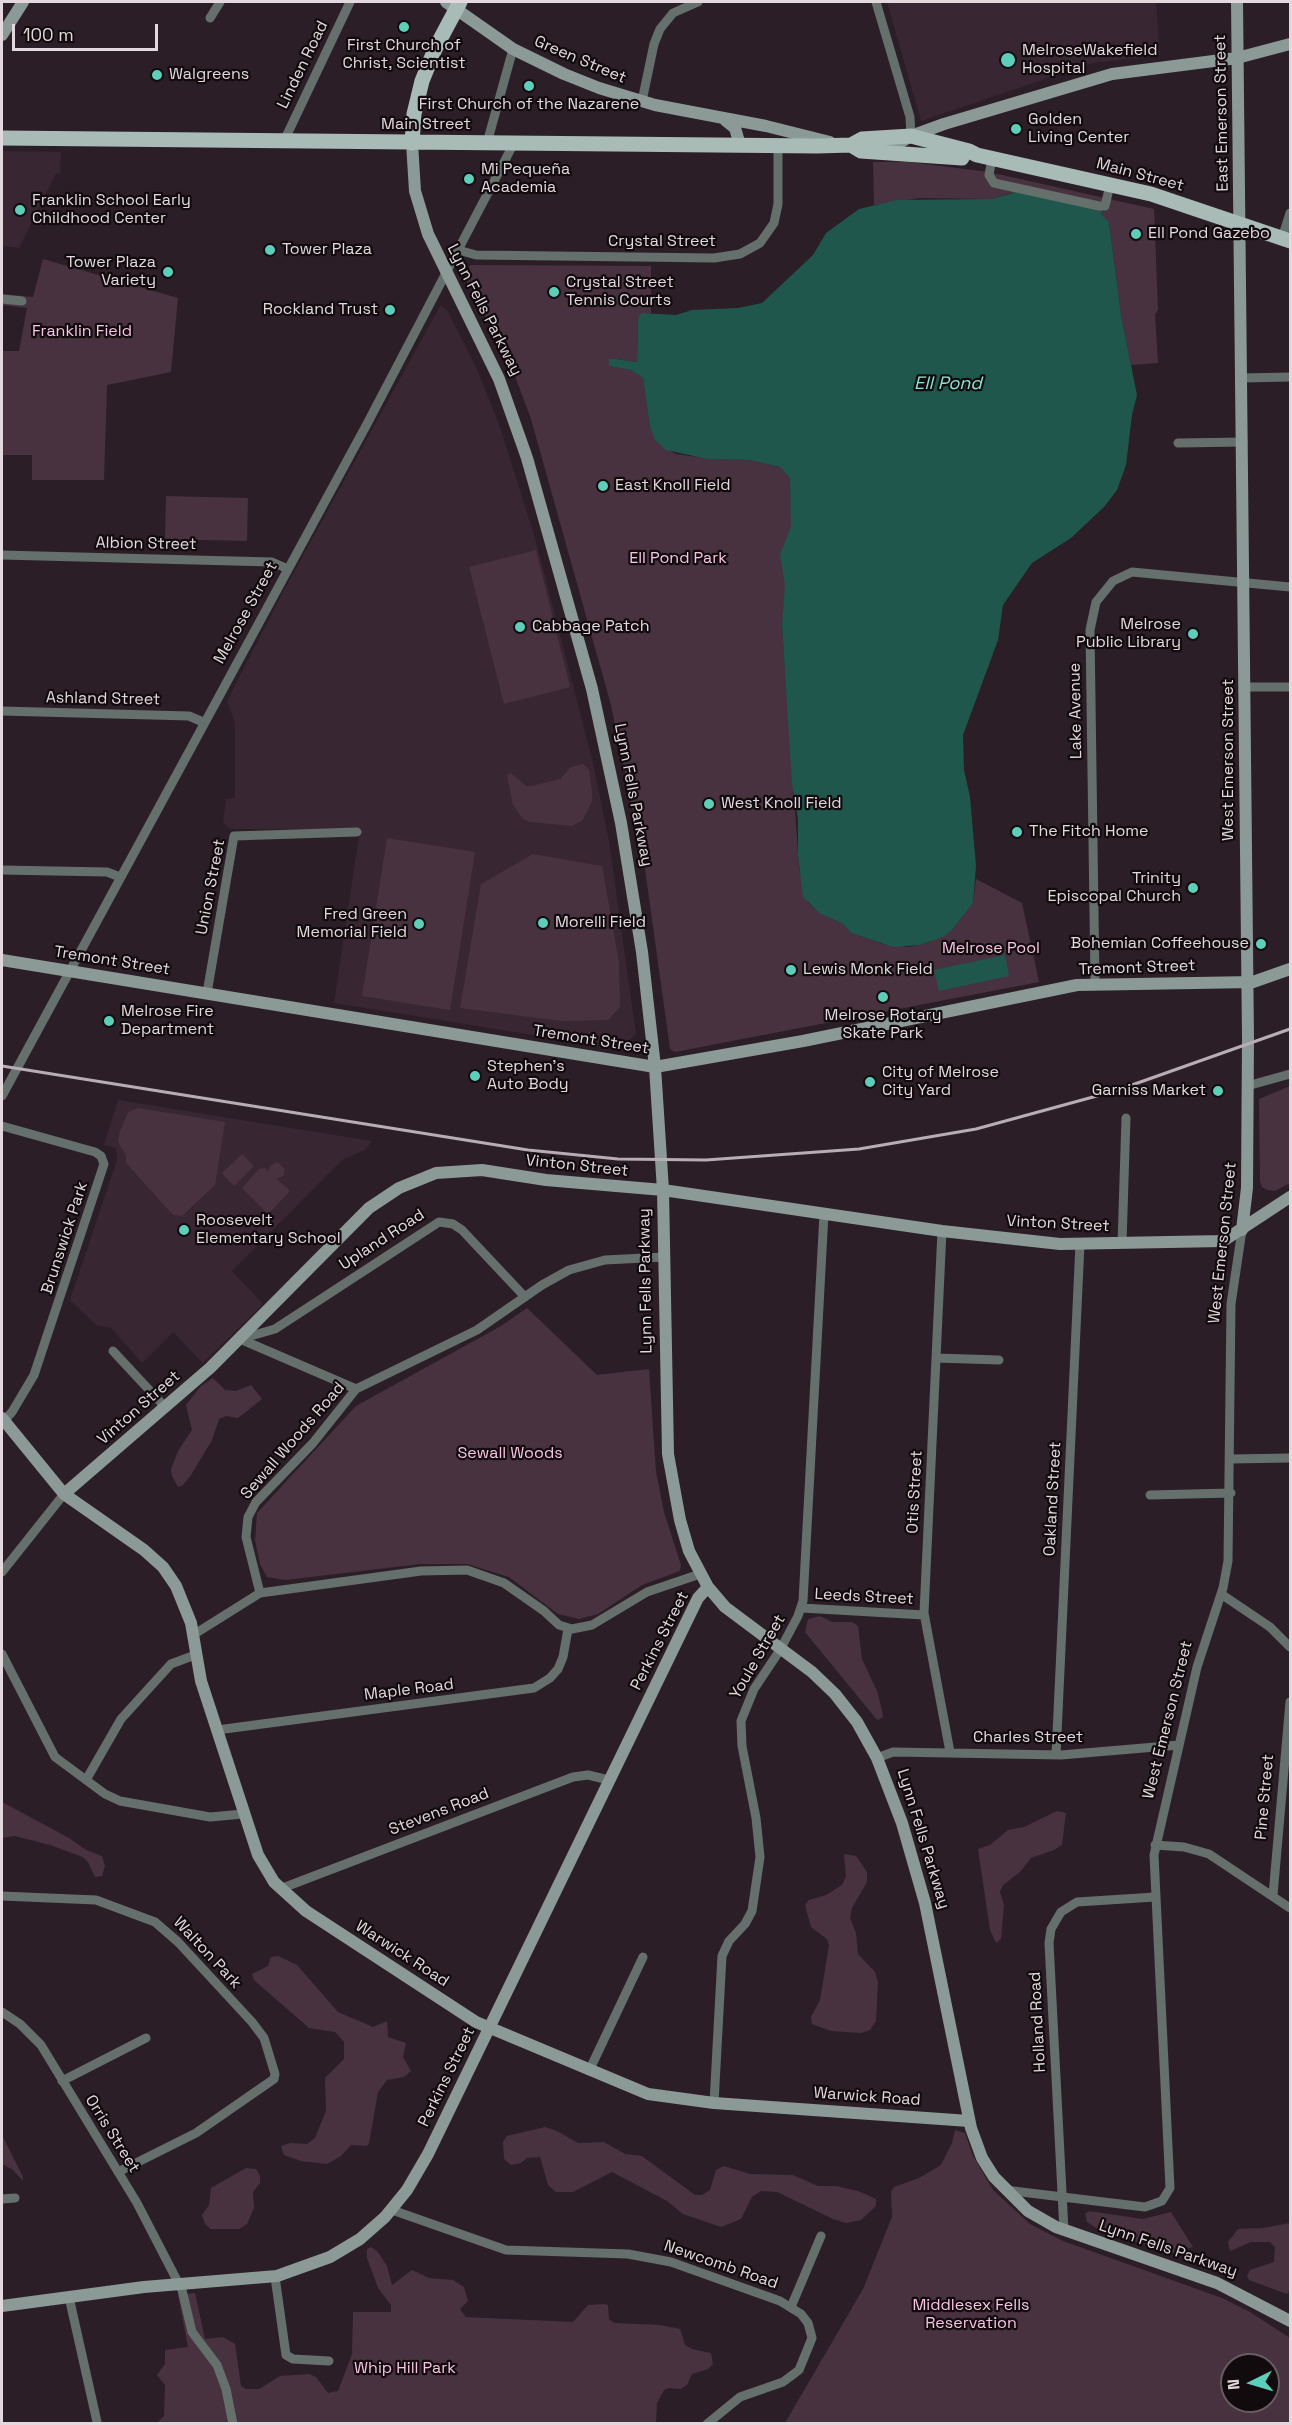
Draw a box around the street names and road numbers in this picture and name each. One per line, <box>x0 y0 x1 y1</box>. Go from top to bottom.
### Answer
street label: Linden Road <box>273 18 333 112</box>
street label: Green Street <box>531 32 629 88</box>
street label: East Emerson Street <box>1211 34 1233 192</box>
street label: Main Street <box>381 115 471 135</box>
street label: Main Street <box>1094 154 1186 196</box>
street label: Crystal Street <box>608 232 716 252</box>
street label: Lynn Fells Parkway <box>442 241 526 379</box>
street label: Albion Street <box>95 534 197 554</box>
street label: Melrose Street <box>210 559 282 667</box>
street label: Lake Avenue <box>1066 663 1086 759</box>
street label: West Emerson Street <box>1219 679 1239 841</box>
street label: Ashland Street <box>46 688 160 710</box>
street label: Lynn Fells Parkway <box>610 722 656 868</box>
street label: Union Street <box>192 838 230 936</box>
street label: Tremont Street <box>53 942 171 980</box>
street label: Tremont Street <box>1078 956 1196 980</box>
street label: Tremont Street <box>532 1021 650 1059</box>
street label: Vinton Street <box>525 1151 629 1181</box>
street label: West Emerson Street <box>1205 1161 1241 1325</box>
street label: Brunswick Park <box>38 1179 92 1297</box>
street label: Upland Road <box>336 1205 428 1275</box>
street label: Lynn Fells Parkway <box>635 1208 657 1354</box>
street label: Vinton Street <box>1006 1212 1110 1236</box>
street label: Vinton Street <box>94 1367 184 1449</box>
street label: Sewall Woods Road <box>237 1379 349 1503</box>
street label: Oakland Street <box>1040 1441 1066 1557</box>
street label: Otis Street <box>903 1450 927 1534</box>
street label: Leeds Street <box>814 1585 914 1609</box>
street label: Perkins Street <box>627 1588 693 1694</box>
street label: Youle Street <box>726 1611 790 1703</box>
street label: West Emerson Street <box>1139 1639 1197 1801</box>
street label: Maple Road <box>363 1675 455 1705</box>
street label: Charles Street <box>973 1728 1083 1748</box>
street label: Pine Street <box>1252 1753 1278 1841</box>
street label: Lynn Fells Parkway <box>893 1767 953 1911</box>
street label: Stevens Road <box>386 1784 492 1840</box>
street label: Walton Park <box>169 1913 245 1993</box>
street label: Warwick Road <box>352 1917 452 1991</box>
street label: Holland Road <box>1026 1971 1050 2073</box>
street label: Perkins Street <box>415 2024 479 2130</box>
street label: Warwick Road <box>813 2084 921 2110</box>
street label: Orris Street <box>81 2092 143 2176</box>
street label: Lynn Fells Parkway <box>1096 2216 1240 2282</box>
street label: Newcomb Road <box>661 2236 781 2294</box>

